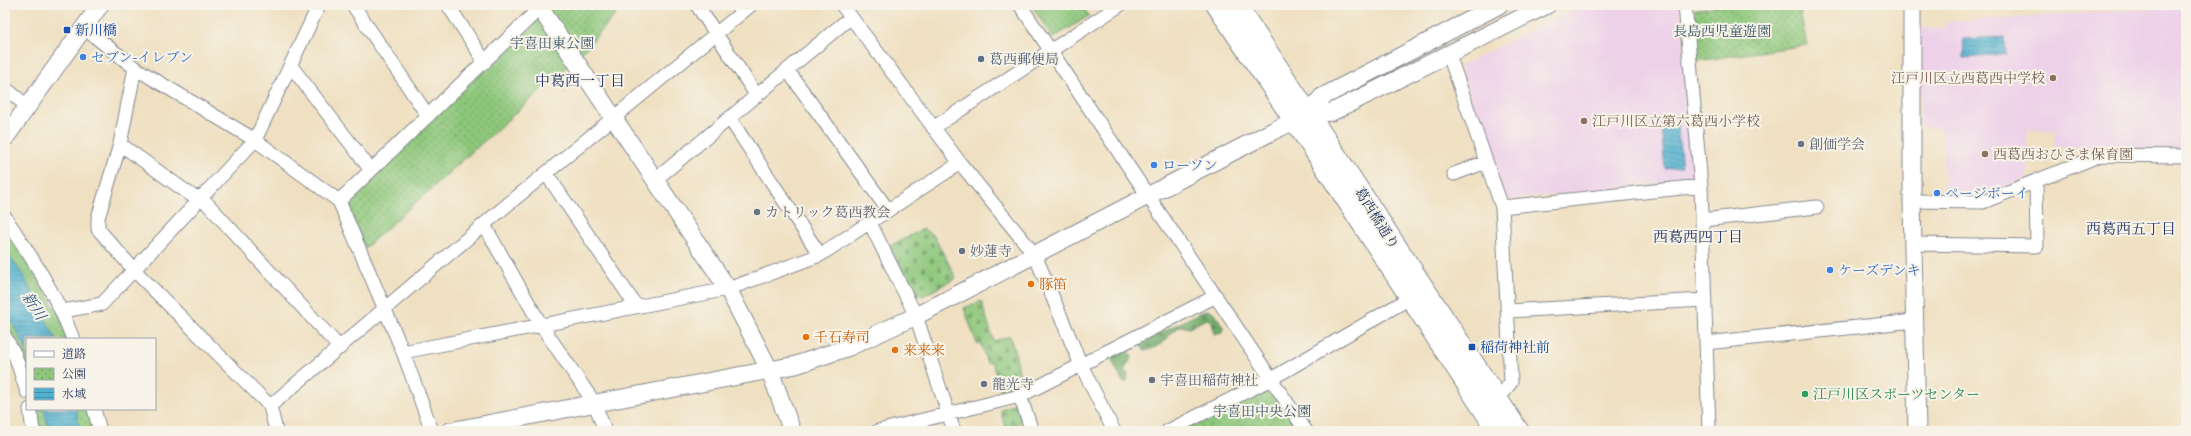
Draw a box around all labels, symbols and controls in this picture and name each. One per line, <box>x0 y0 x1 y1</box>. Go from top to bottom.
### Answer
place label: 新川橋 <box>75 23 117 38</box>
park label: 長島西児童遊園 <box>1673 24 1771 39</box>
marker: 新川橋 <box>62 25 72 35</box>
park label: 宇喜田東公園 <box>510 36 594 51</box>
place label: セブン-イレブン <box>91 50 193 65</box>
marker: セブン-イレブン <box>78 52 88 62</box>
place label: 葛西郵便局 <box>989 52 1059 67</box>
marker: 葛西郵便局 <box>976 54 986 64</box>
place label: 江戸川区立西葛西中学校 <box>1891 71 2045 86</box>
district label: 中葛西一丁目 <box>535 73 625 90</box>
marker: 江戸川区立西葛西中学校 <box>2048 73 2058 83</box>
place label: 江戸川区立第六葛西小学校 <box>1592 114 1760 129</box>
marker: 江戸川区立第六葛西小学校 <box>1579 116 1589 126</box>
place label: 創価学会 <box>1809 137 1865 152</box>
marker: 創価学会 <box>1796 139 1806 149</box>
place label: 西葛西おひさま保育園 <box>1993 147 2133 162</box>
marker: 西葛西おひさま保育園 <box>1980 149 1990 159</box>
place label: ローソン <box>1162 159 1217 173</box>
marker: ローソン <box>1149 160 1159 170</box>
street label: 葛西橋通り <box>1352 185 1401 252</box>
place label: ページボーイ <box>1945 186 2029 201</box>
marker: ページボーイ <box>1932 188 1942 198</box>
place label: カトリック葛西教会 <box>765 205 890 220</box>
marker: カトリック葛西教会 <box>752 207 762 217</box>
district label: 西葛西五丁目 <box>2086 221 2176 238</box>
district label: 西葛西四丁目 <box>1653 229 1743 246</box>
place label: 妙蓮寺 <box>970 244 1012 259</box>
marker: 妙蓮寺 <box>957 246 967 256</box>
place label: ケーズデンキ <box>1838 263 1921 278</box>
marker: ケーズデンキ <box>1825 265 1835 275</box>
place label: 豚笛 <box>1039 277 1067 292</box>
marker: 豚笛 <box>1026 279 1036 289</box>
water label: 新川 <box>18 289 50 325</box>
place label: 千石寿司 <box>814 330 870 345</box>
marker: 千石寿司 <box>801 332 811 342</box>
legend <box>26 338 156 410</box>
place label: 稲荷神社前 <box>1480 340 1550 355</box>
marker: 稲荷神社前 <box>1467 342 1477 352</box>
place label: 来来来 <box>903 343 945 358</box>
marker: 来来来 <box>890 345 900 355</box>
text: 道路 <box>62 347 86 361</box>
text: 公園 <box>62 368 86 381</box>
place label: 宇喜田稲荷神社 <box>1160 373 1258 388</box>
marker: 宇喜田稲荷神社 <box>1147 375 1157 385</box>
place label: 龍光寺 <box>992 377 1034 392</box>
marker: 龍光寺 <box>979 379 989 389</box>
text: 水域 <box>62 387 86 401</box>
place label: 江戸川区スポーツセンター <box>1813 387 1980 402</box>
marker: 江戸川区スポーツセンター <box>1800 389 1810 399</box>
park label: 宇喜田中央公園 <box>1213 404 1311 419</box>

